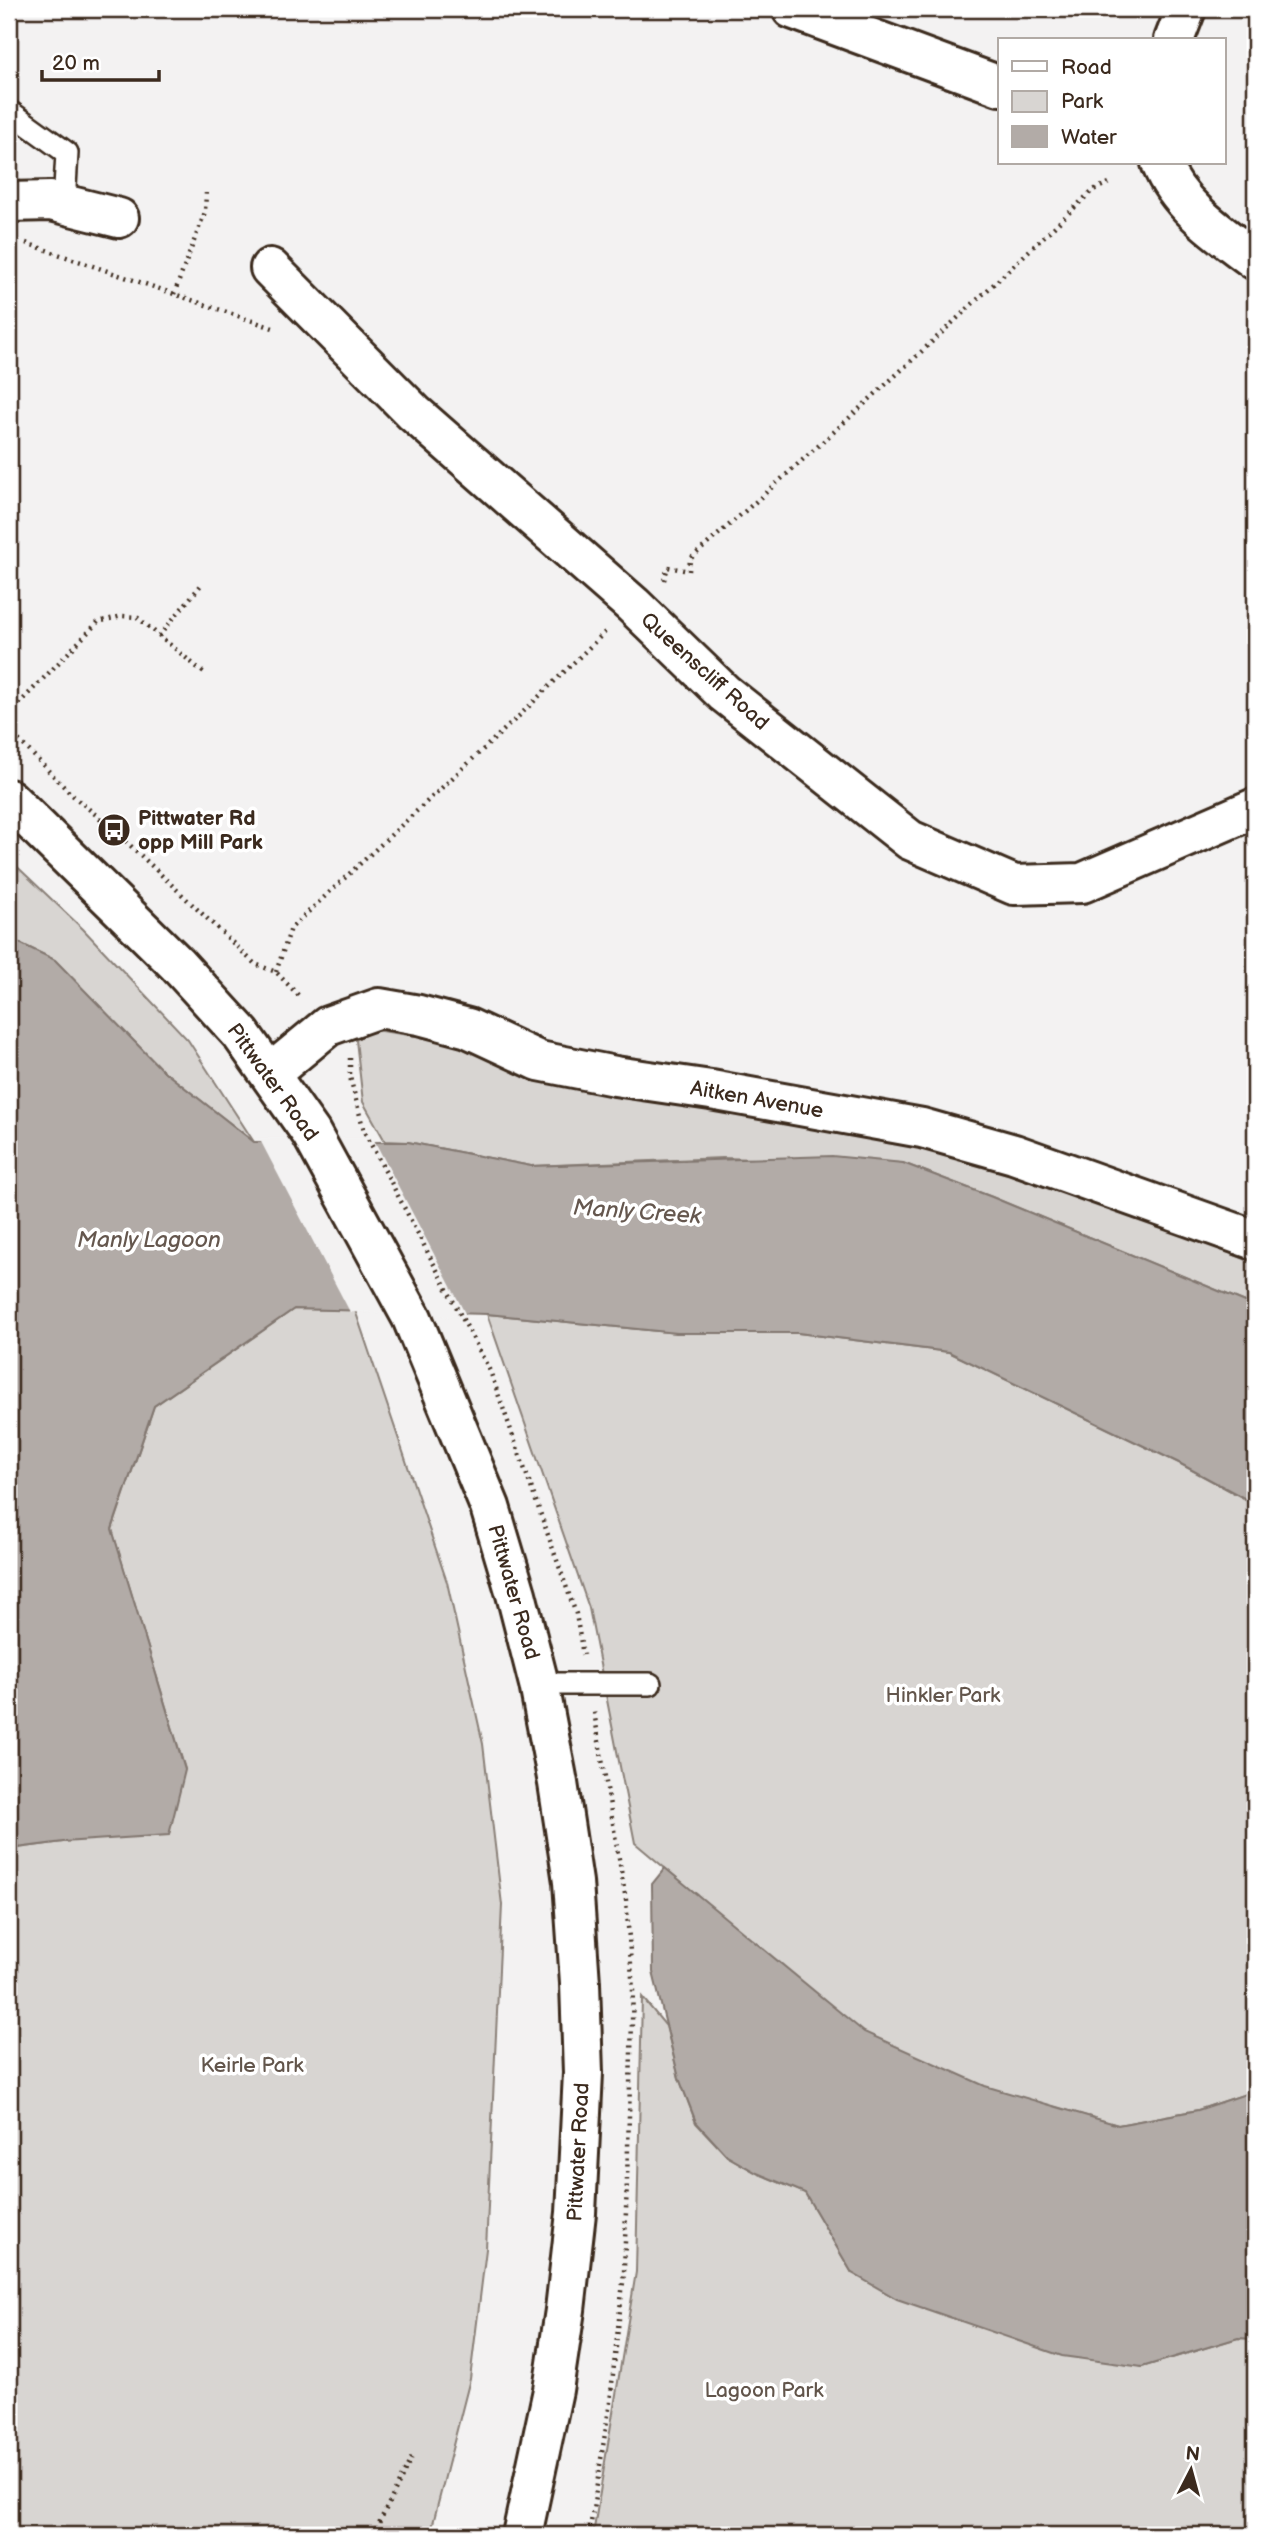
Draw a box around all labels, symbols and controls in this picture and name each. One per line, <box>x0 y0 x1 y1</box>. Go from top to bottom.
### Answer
scale bar <box>42 38 159 82</box>
legend <box>998 38 1226 164</box>
text: 20 m <box>52 51 100 76</box>
text: Road <box>1061 55 1112 80</box>
text: Park <box>1061 89 1104 114</box>
text: Water <box>1061 125 1117 150</box>
street label: Queenscliff Road <box>635 607 774 735</box>
place label: Pittwater Rd opp Mill Park <box>138 806 263 855</box>
bus stop icon: Pittwater Rd opp Mill Park <box>95 811 133 849</box>
street label: Pittwater Road <box>222 1019 324 1146</box>
street label: Aitken Avenue <box>688 1075 825 1123</box>
water label: Manly Creek <box>572 1194 703 1230</box>
water label: Manly Lagoon <box>77 1226 221 1254</box>
street label: Pittwater Road <box>482 1522 545 1662</box>
park label: Hinkler Park <box>886 1683 1001 1708</box>
park label: Keirle Park <box>200 2053 304 2078</box>
street label: Pittwater Road <box>562 2082 595 2222</box>
park label: Lagoon Park <box>705 2378 824 2403</box>
north arrow <box>1156 2436 1226 2506</box>
text: N <box>1184 2442 1201 2467</box>

